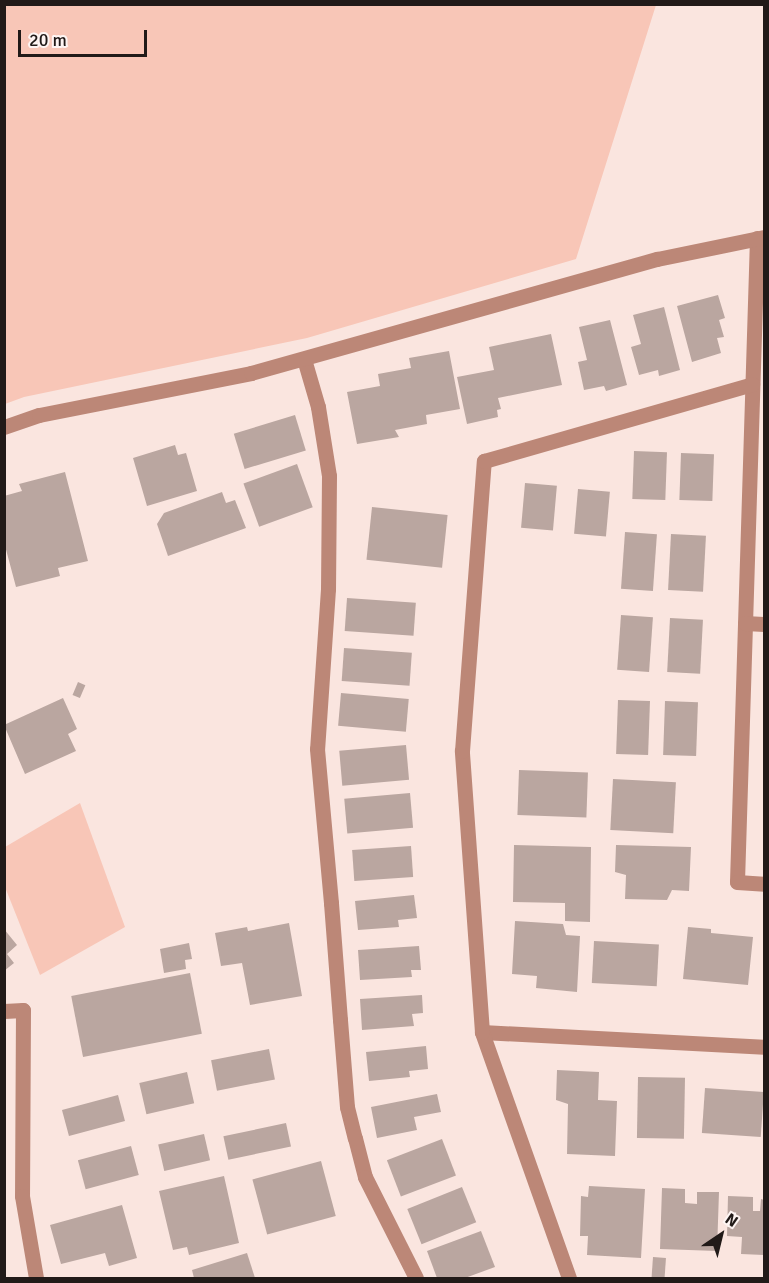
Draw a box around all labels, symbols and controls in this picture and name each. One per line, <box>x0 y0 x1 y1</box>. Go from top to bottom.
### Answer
scale bar <box>21 18 150 56</box>
text: 20 m <box>29 29 67 51</box>
north arrow <box>691 1205 751 1265</box>
text: N <box>721 1209 742 1232</box>

